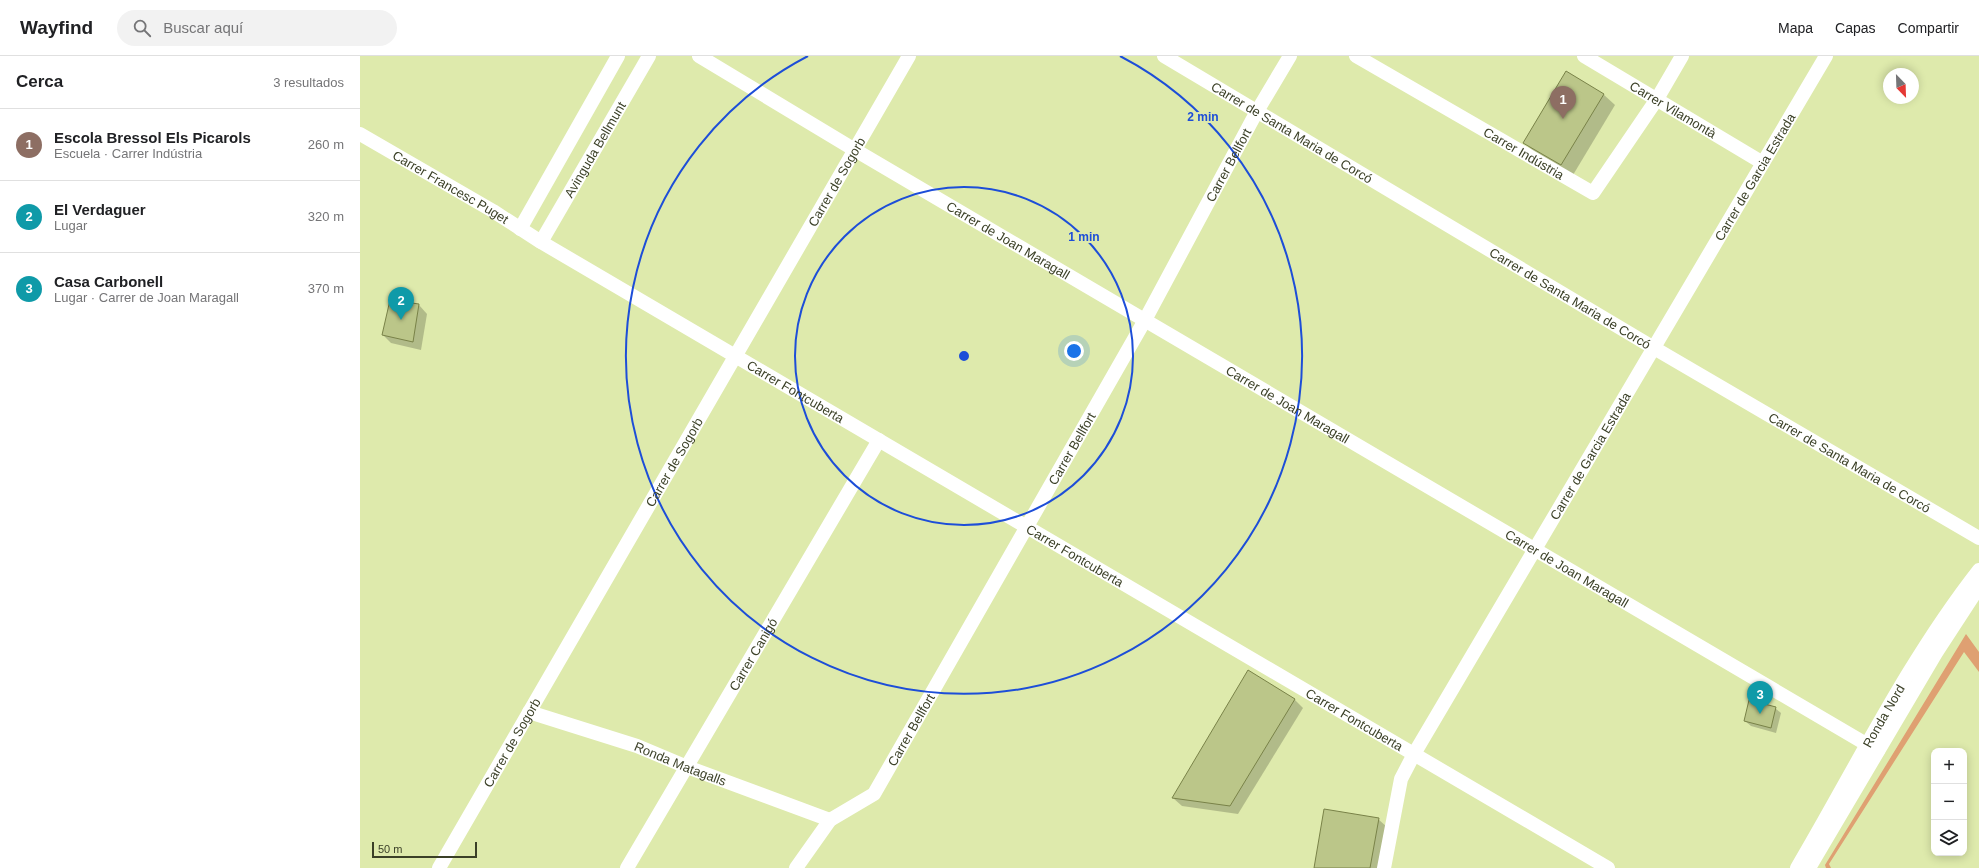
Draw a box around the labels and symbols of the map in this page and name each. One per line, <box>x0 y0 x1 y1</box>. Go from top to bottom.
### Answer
north arrow <box>1883 68 1919 104</box>
street label: Carrer de Santa Maria de Corcó <box>1209 78 1375 186</box>
street label: Carrer Vilamontà <box>1627 78 1720 141</box>
pin: 1 <box>1550 86 1576 119</box>
street label: Avinguda Bellmunt <box>561 99 629 200</box>
text: 2 min <box>1187 110 1219 124</box>
street label: Carrer de Garcia Estrada <box>1711 110 1798 243</box>
street label: Carrer Indústria <box>1481 124 1568 183</box>
street label: Carrer Bellfort <box>1202 125 1254 204</box>
street label: Carrer de Sogorb <box>805 134 868 229</box>
street label: Carrer Francesc Puget <box>390 147 512 227</box>
street label: Carrer de Joan Maragall <box>944 198 1073 282</box>
text: 1 min <box>1068 230 1100 244</box>
street label: Carrer de Santa Maria de Corcó <box>1487 244 1654 352</box>
pin: 2 <box>388 287 414 320</box>
your location <box>1064 341 1084 361</box>
centre of rings <box>957 349 971 363</box>
street label: Carrer Fontcuberta <box>744 357 847 426</box>
street label: Carrer de Joan Maragall <box>1223 362 1352 446</box>
street label: Carrer de Garcia Estrada <box>1547 389 1634 522</box>
street label: Carrer Bellfort <box>1045 409 1098 487</box>
street label: Carrer de Santa Maria de Corcó <box>1766 409 1933 516</box>
street label: Carrer de Sogorb <box>642 415 706 509</box>
street label: Carrer Fontcuberta <box>1024 521 1127 590</box>
street label: Carrer de Joan Maragall <box>1503 526 1631 610</box>
street label: Carrer Canigó <box>726 615 780 693</box>
pin: 3 <box>1747 681 1773 714</box>
street label: Ronda Nord <box>1859 682 1907 750</box>
street label: Carrer Fontcuberta <box>1303 685 1406 754</box>
street label: Carrer Bellfort <box>884 690 938 769</box>
street label: Carrer de Sogorb <box>480 695 543 790</box>
street label: Ronda Matagalls <box>632 738 729 789</box>
scale bar <box>372 840 477 859</box>

